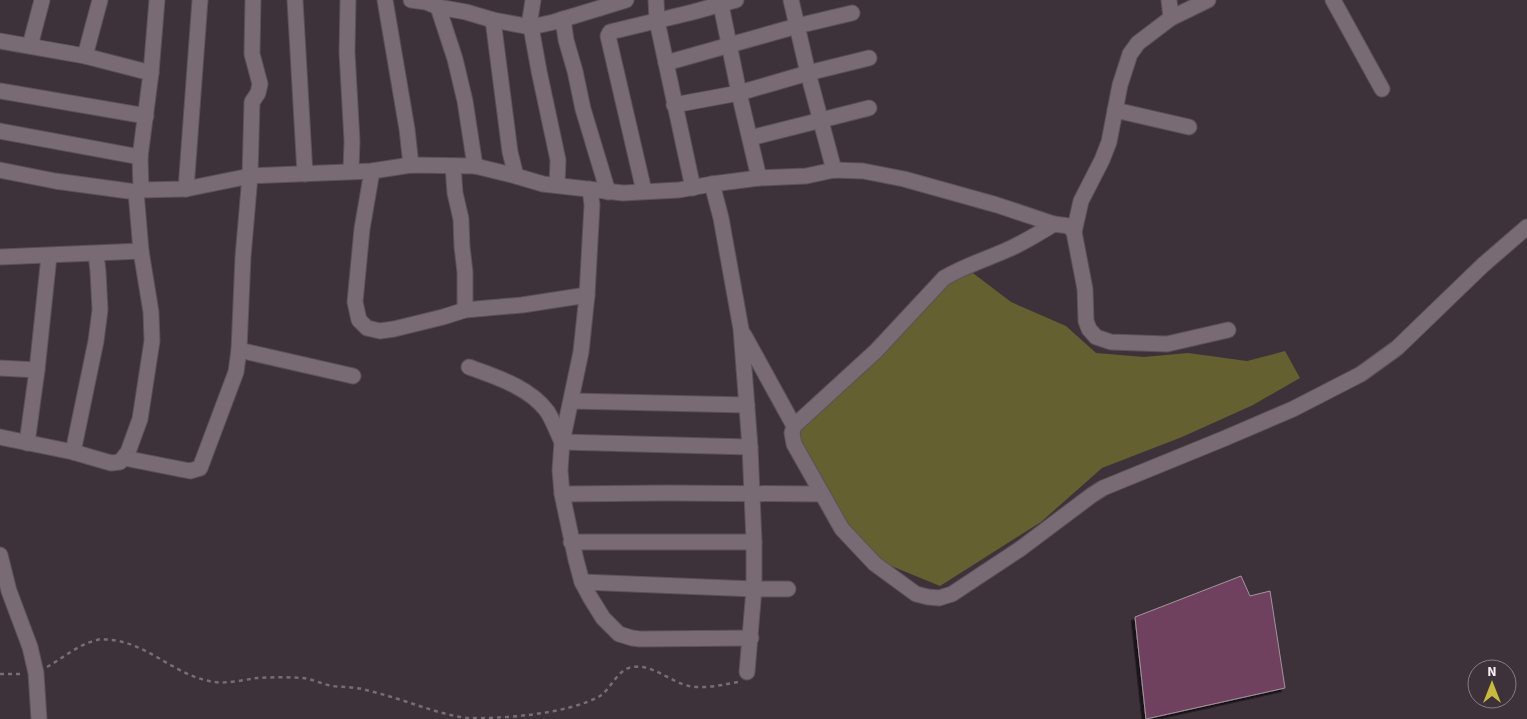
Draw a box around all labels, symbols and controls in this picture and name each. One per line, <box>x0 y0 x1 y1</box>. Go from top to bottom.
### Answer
north arrow <box>1467 659 1517 709</box>
text: N <box>1487 662 1497 682</box>

